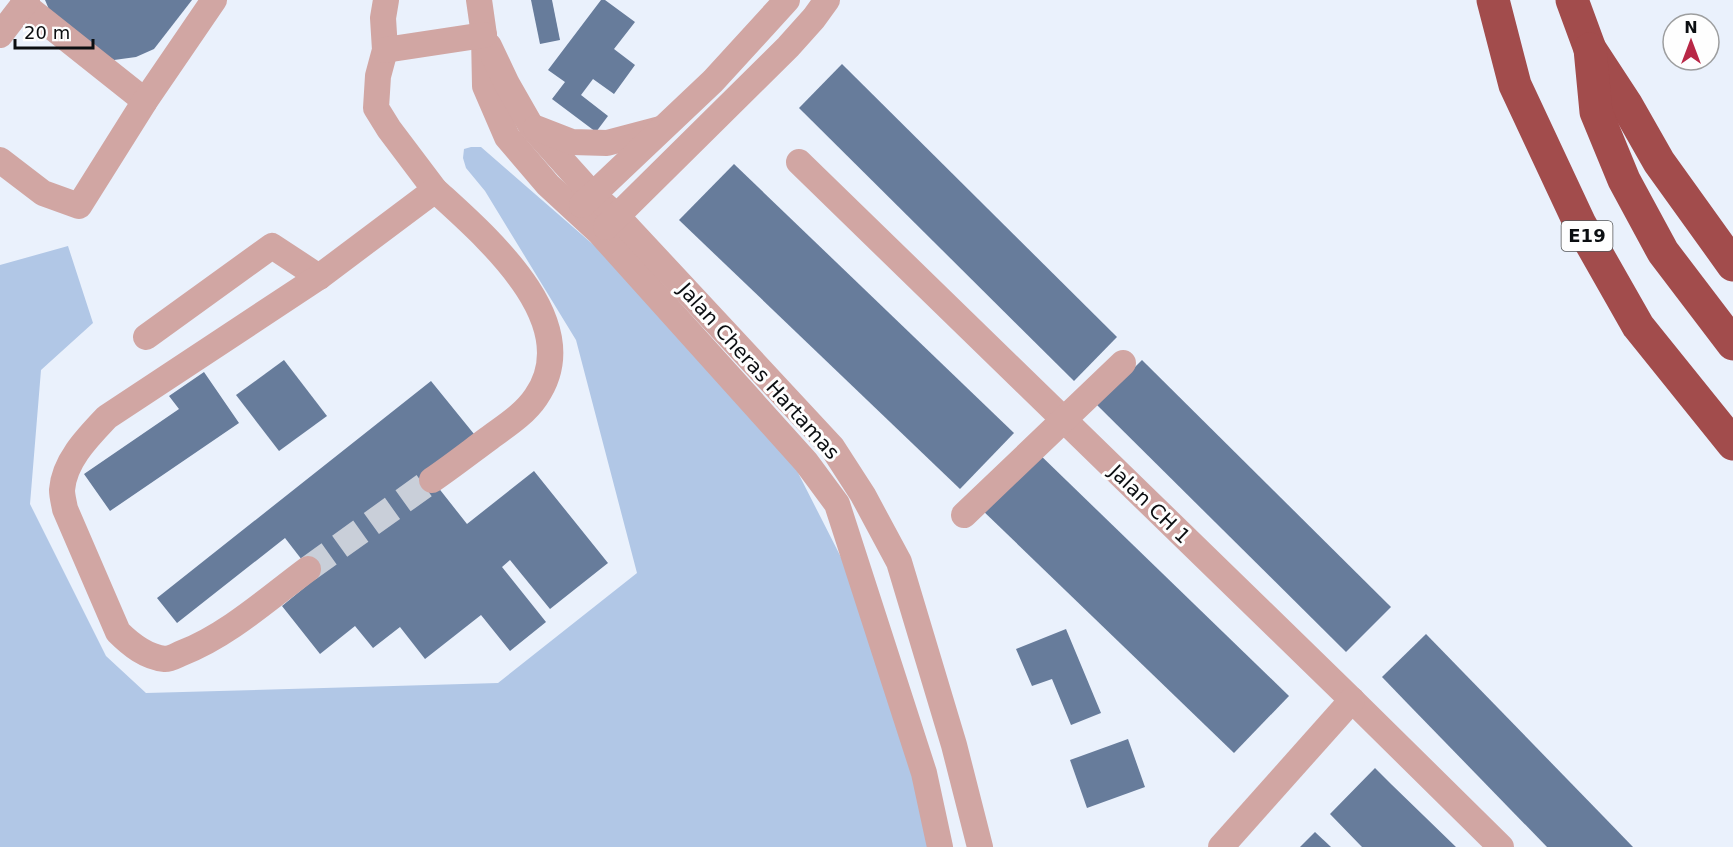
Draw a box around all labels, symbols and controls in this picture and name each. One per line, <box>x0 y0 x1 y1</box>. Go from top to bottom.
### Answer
scale bar <box>15 12 93 50</box>
north arrow <box>1661 12 1721 72</box>
text: N <box>1684 18 1698 37</box>
text: 20 m <box>24 22 70 43</box>
road number: E19 <box>1562 221 1612 251</box>
street label: Jalan Cheras Hartamas <box>672 276 845 464</box>
street label: Jalan CH 1 <box>1103 458 1195 548</box>

